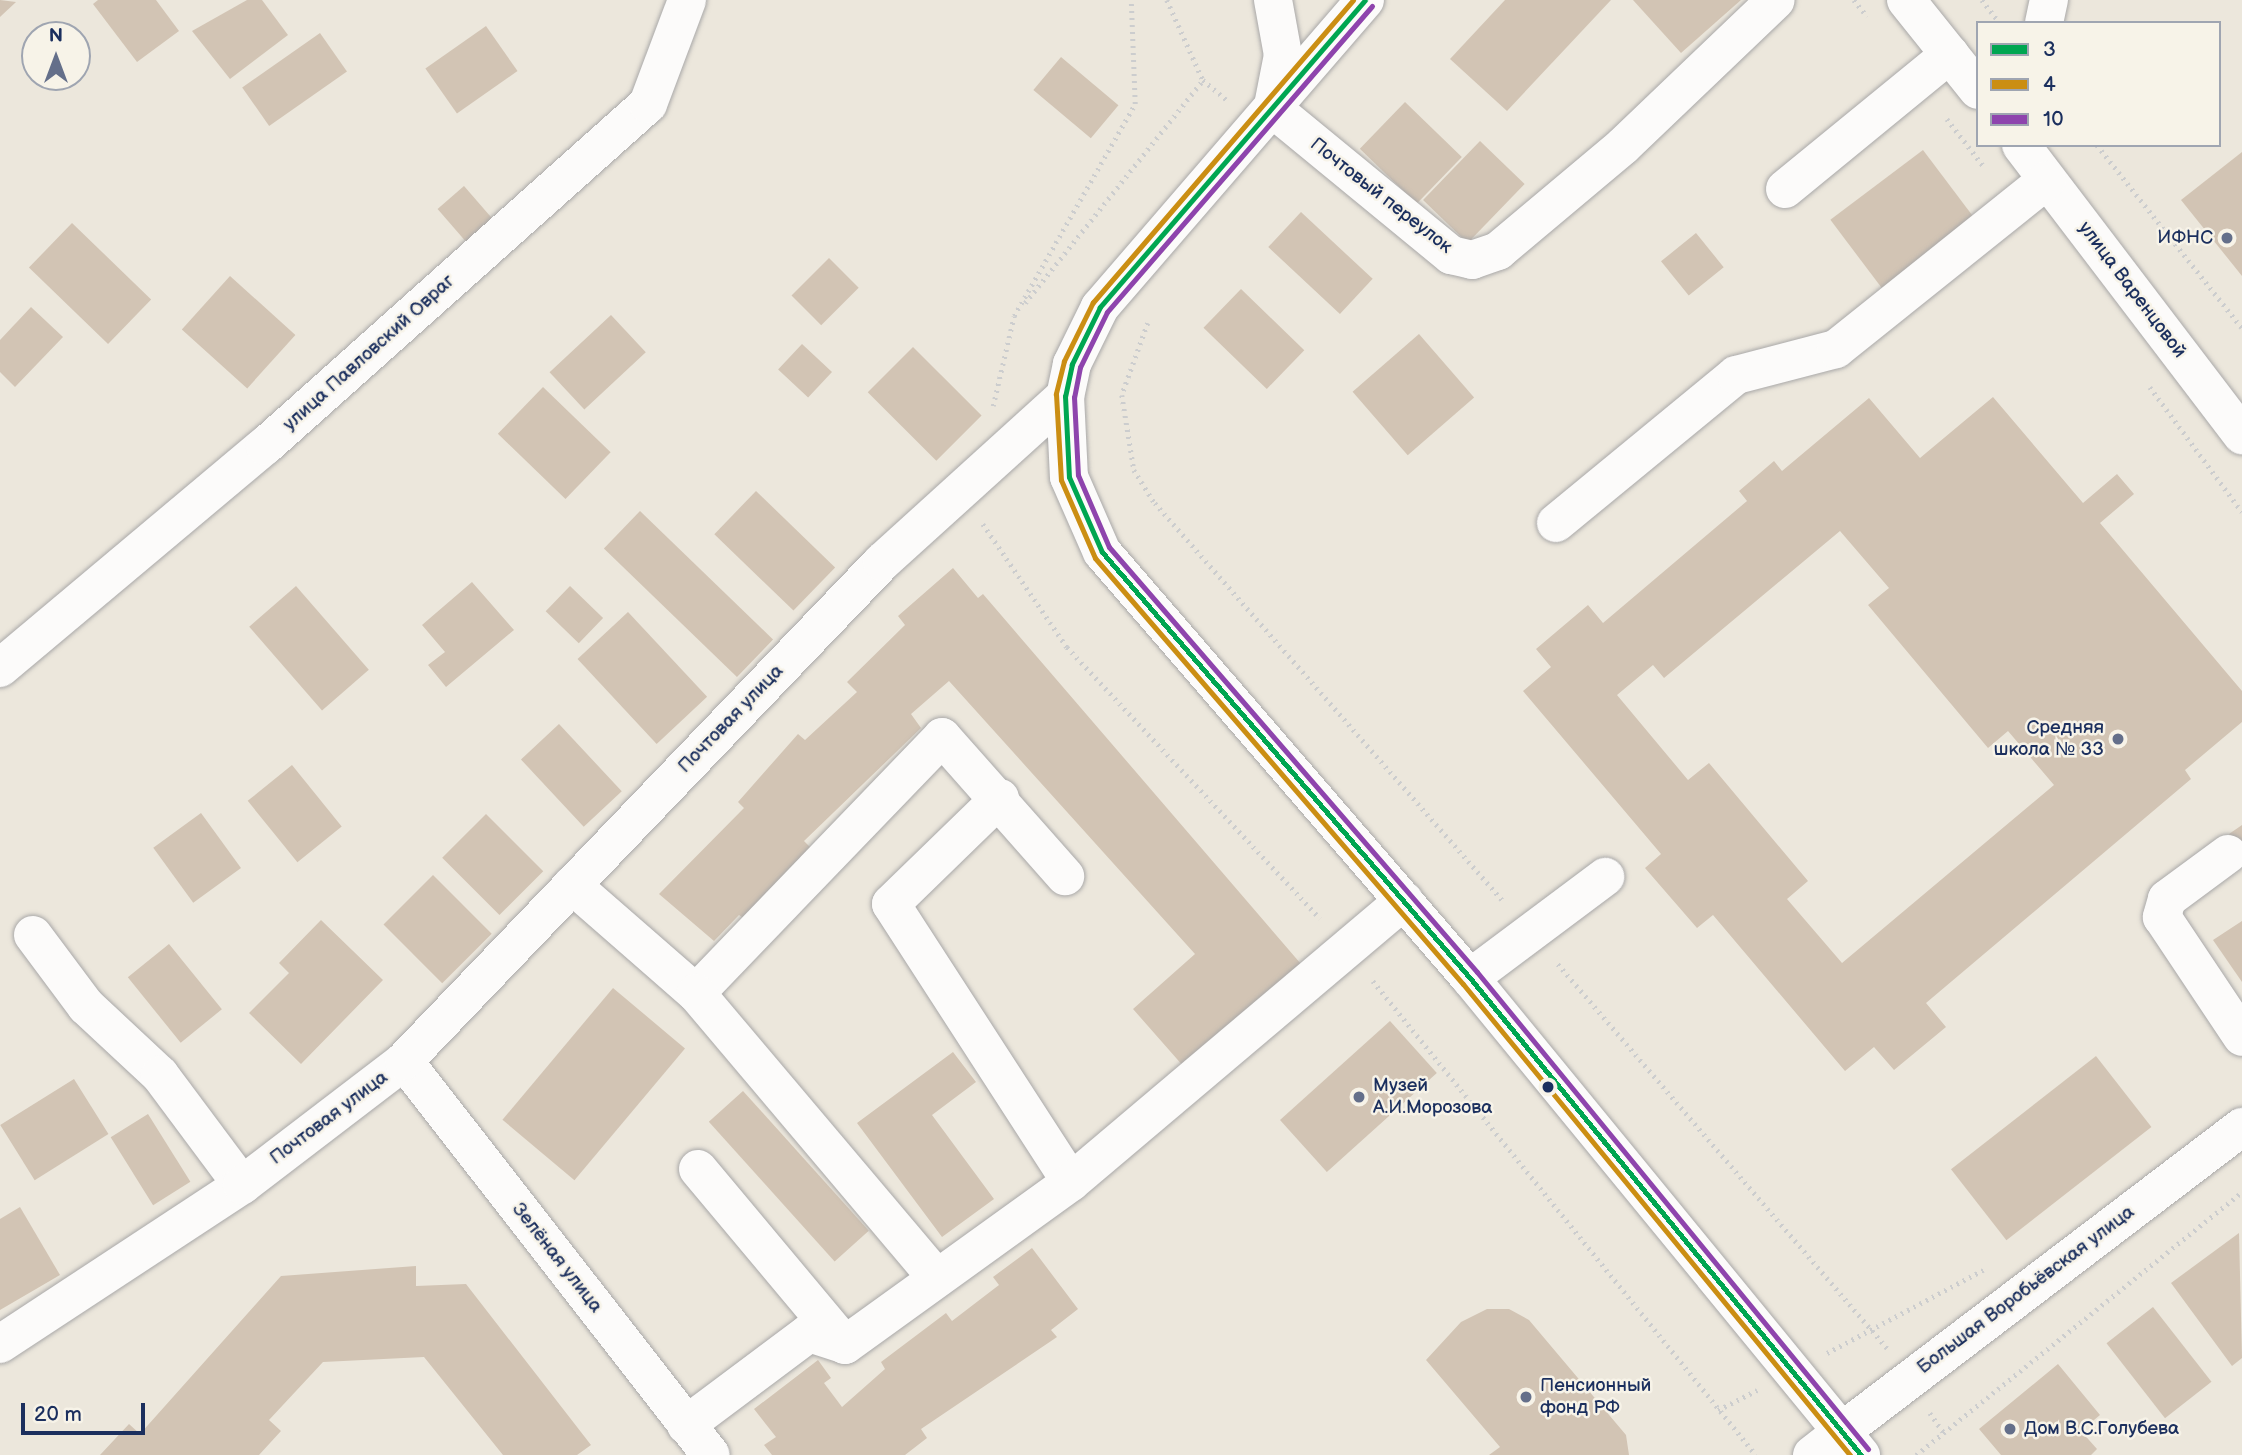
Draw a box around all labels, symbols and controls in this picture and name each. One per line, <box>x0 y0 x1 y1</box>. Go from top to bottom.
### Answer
north arrow <box>21 21 91 91</box>
legend <box>1976 21 2221 147</box>
text: N <box>49 25 63 48</box>
text: 3 <box>2043 37 2056 62</box>
text: 4 <box>2043 72 2056 97</box>
text: 10 <box>2043 107 2063 132</box>
street label: Почтовый переулок <box>1305 133 1457 259</box>
street label: улица Варенцовой <box>2073 217 2191 363</box>
place label: ИФНС <box>2157 227 2213 249</box>
marker: ИФНС <box>2219 230 2235 246</box>
street label: улица Павловский Овраг <box>279 270 459 436</box>
street label: Почтовая улица <box>674 660 788 778</box>
place label: Средняя школа № 33 <box>1994 717 2104 761</box>
marker: Средняя школа № 33 <box>2110 731 2126 747</box>
street label: Почтовая улица <box>266 1066 392 1170</box>
place label: Музей А.И.Морозова <box>1373 1075 1492 1119</box>
unlabelled marker <box>1541 1080 1555 1094</box>
marker: Музей А.И.Морозова <box>1351 1089 1367 1105</box>
street label: Зелёная улица <box>507 1199 607 1317</box>
street label: Большая Воробьёвская улица <box>1913 1201 2139 1379</box>
place label: Пенсионный фонд РФ <box>1540 1375 1651 1419</box>
scale bar <box>24 1388 149 1432</box>
marker: Пенсионный фонд РФ <box>1518 1389 1534 1405</box>
text: 20 m <box>34 1402 82 1427</box>
place label: Дом В.С.Голубева <box>2024 1418 2179 1440</box>
marker: Дом В.С.Голубева <box>2002 1421 2018 1437</box>

